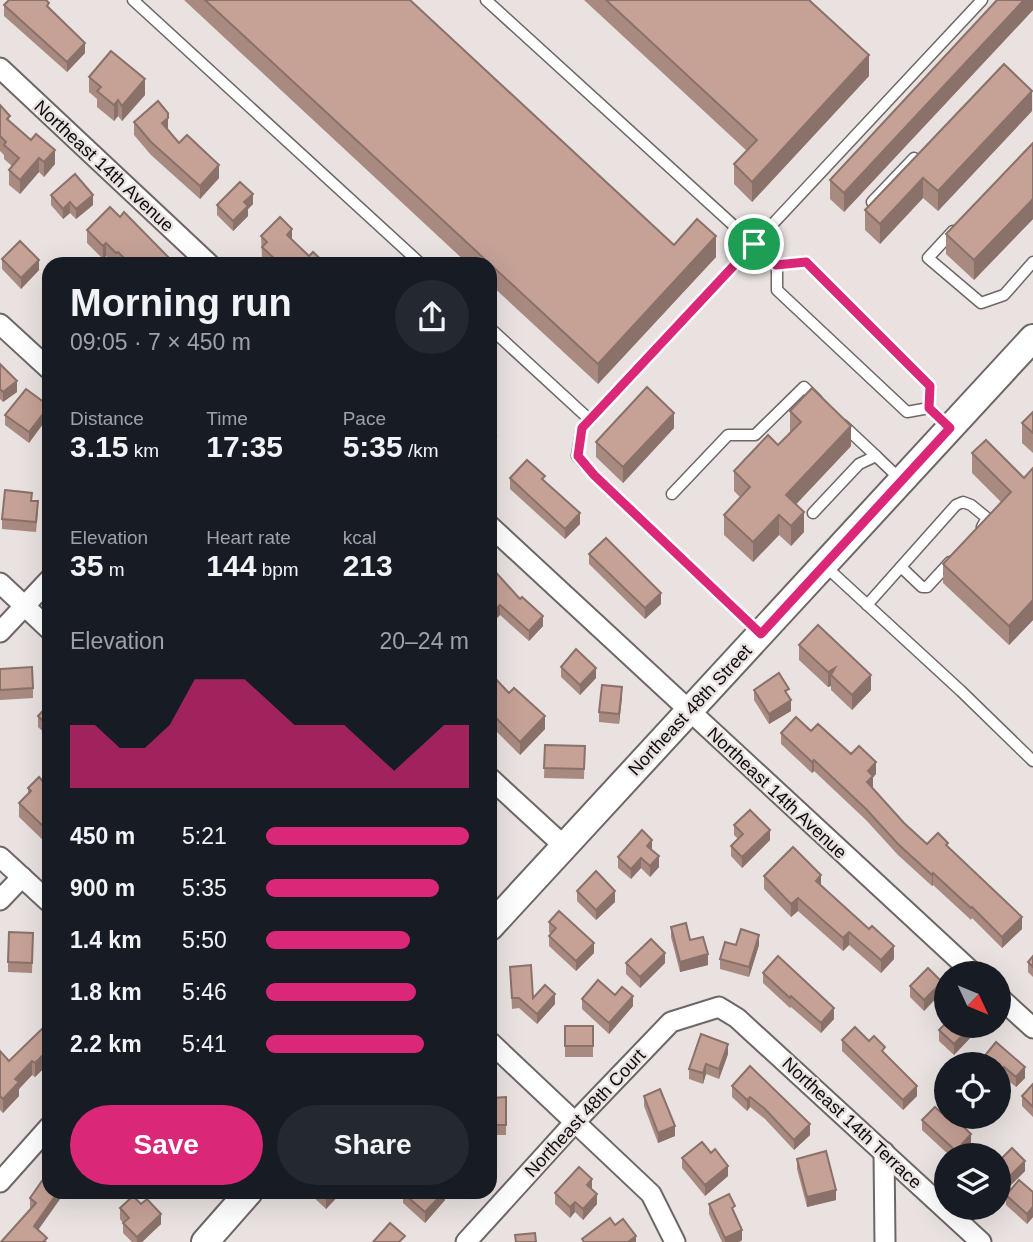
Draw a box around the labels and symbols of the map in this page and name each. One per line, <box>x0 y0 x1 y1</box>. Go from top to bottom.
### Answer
street label: Northeast 14th Avenue <box>30 96 178 236</box>
pin <box>724 214 784 274</box>
street label: Northeast 48th Street <box>624 641 756 779</box>
street label: Northeast 14th Avenue <box>703 723 851 863</box>
north arrow <box>934 961 1012 1038</box>
street label: Northeast 48th Court <box>521 1045 649 1181</box>
street label: Northeast 14th Terrace <box>778 1053 926 1193</box>

